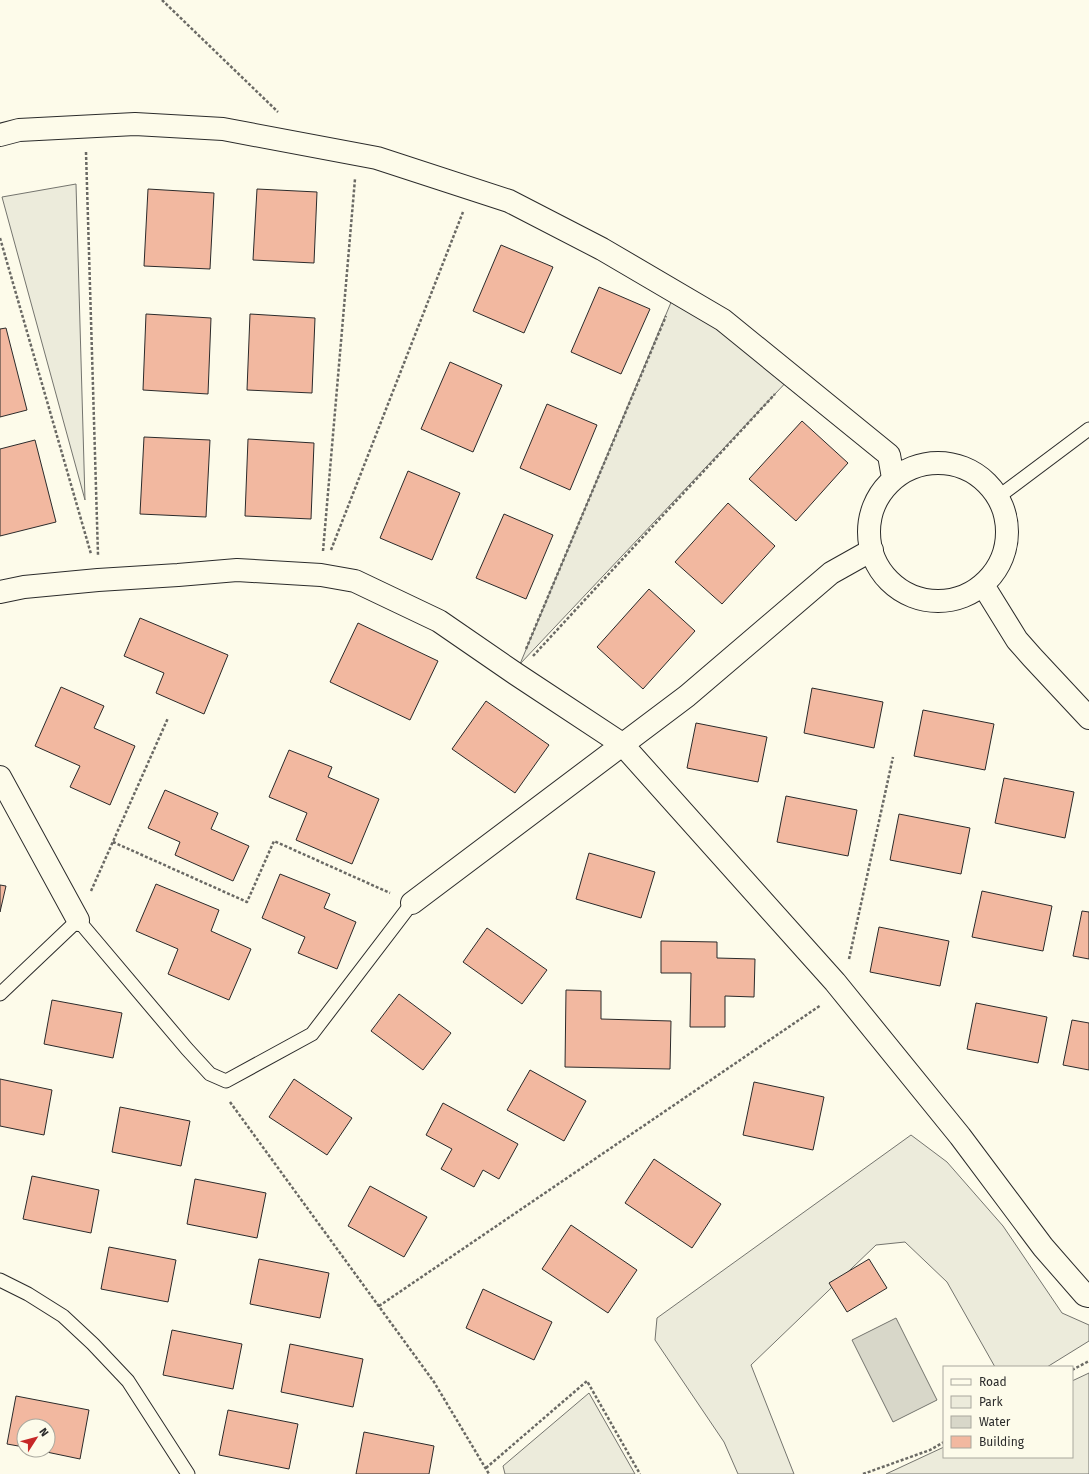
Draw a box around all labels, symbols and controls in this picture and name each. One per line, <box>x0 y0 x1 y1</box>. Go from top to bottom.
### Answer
legend <box>943 1366 1073 1458</box>
text: Road <box>979 1375 1007 1389</box>
text: Park <box>979 1395 1003 1409</box>
text: Water <box>979 1415 1011 1429</box>
north arrow <box>16 1418 56 1458</box>
text: N <box>36 1426 51 1439</box>
text: Building <box>979 1435 1025 1449</box>

